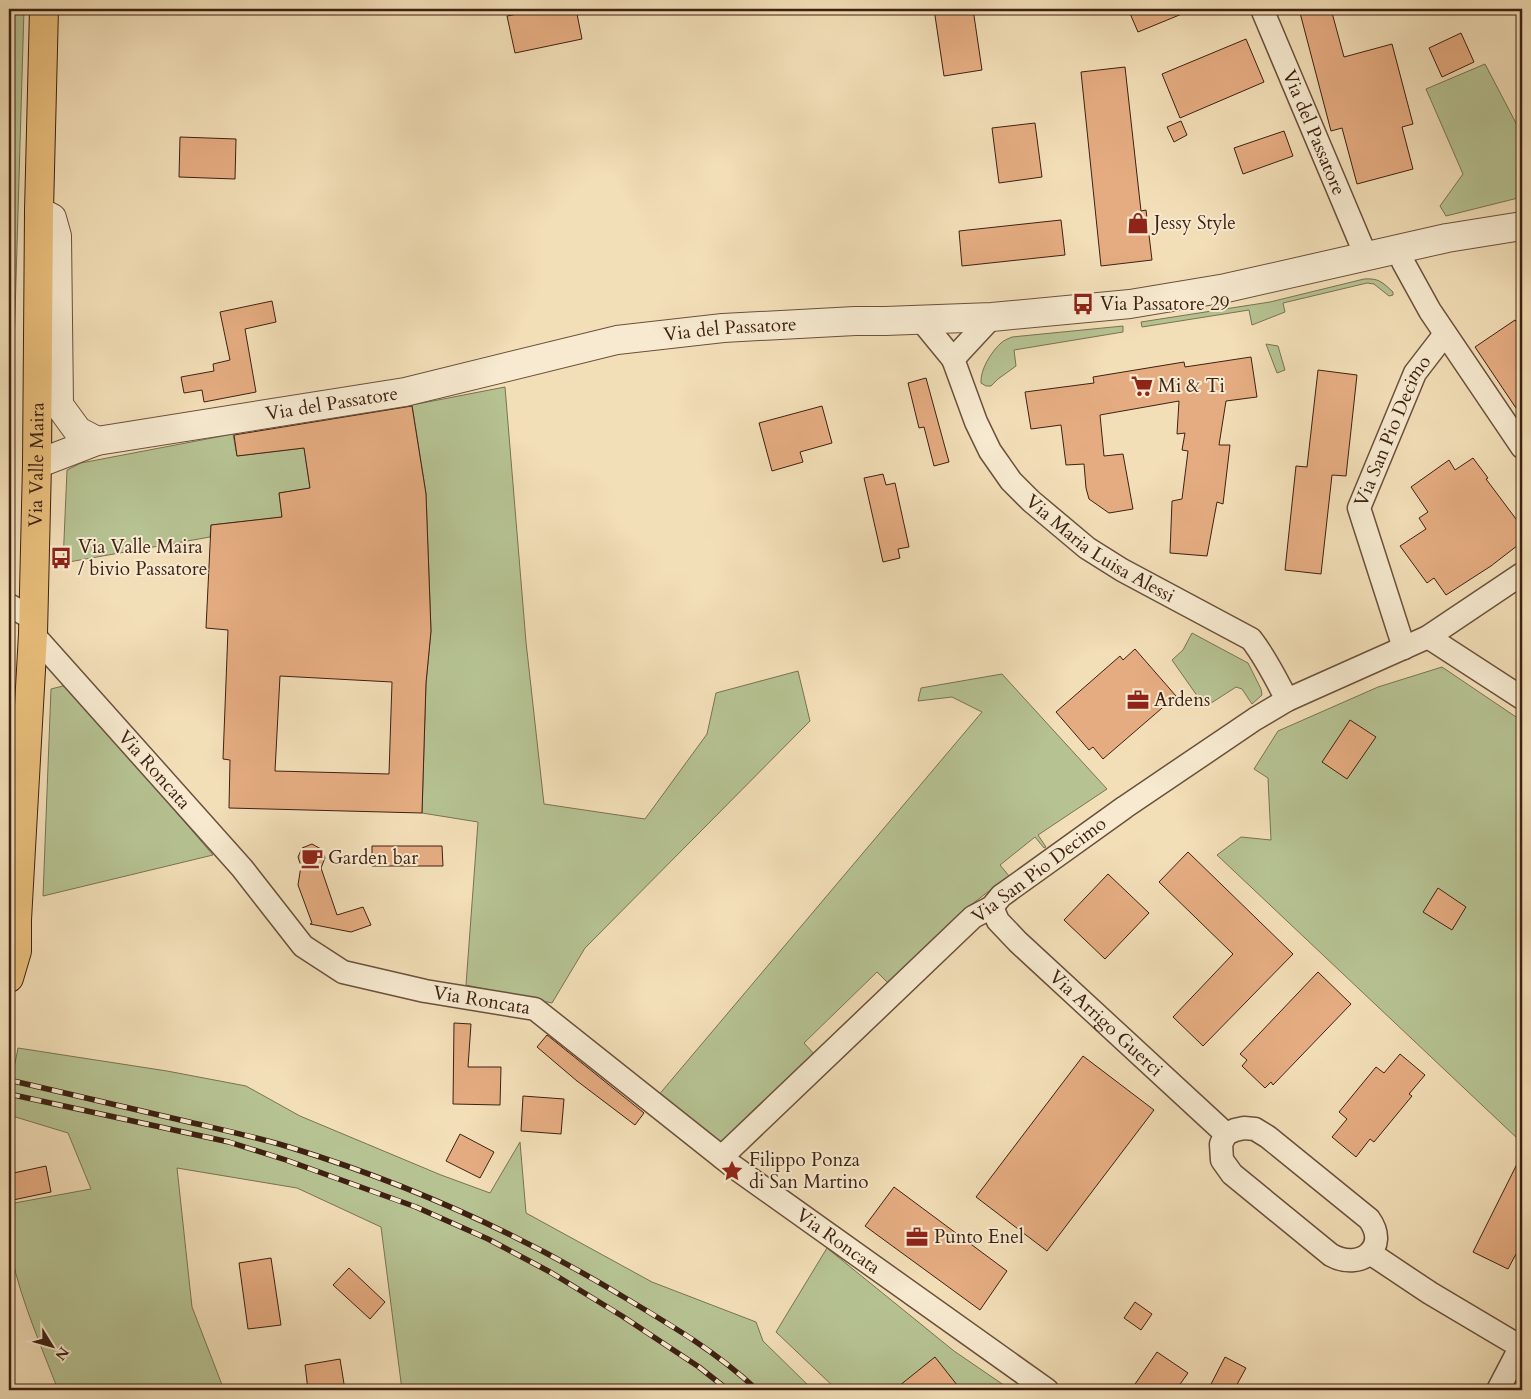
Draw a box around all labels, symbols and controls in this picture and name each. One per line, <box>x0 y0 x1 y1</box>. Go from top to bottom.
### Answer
street label: Via del Passatore <box>1276 66 1352 199</box>
shop icon: Jessy Style <box>1125 210 1151 236</box>
place label: Jessy Style <box>1151 210 1236 236</box>
bus stop icon: Via Passatore 29 <box>1070 291 1096 317</box>
place label: Via Passatore 29 <box>1100 291 1230 317</box>
street label: Via del Passatore <box>662 311 797 348</box>
street label: Via San Pio Decimo <box>1348 350 1437 511</box>
supermarket icon: Mi & Ti <box>1129 373 1155 399</box>
place label: Mi & Ti <box>1158 373 1225 399</box>
street label: Via del Passatore <box>264 380 400 427</box>
street label: Via Valle Maira <box>23 402 50 527</box>
street label: Via Maria Luisa Alessi <box>1020 489 1179 609</box>
place label: Via Valle Maira / bivio Passatore <box>78 534 207 582</box>
bus stop icon: Via Valle Maira / bivio Passatore <box>48 545 74 571</box>
office icon: Ardens <box>1125 687 1151 713</box>
place label: Ardens <box>1154 687 1210 713</box>
street label: Via Roncata <box>112 725 197 815</box>
street label: Via San Pio Decimo <box>966 811 1112 929</box>
cafe icon: Garden bar <box>299 845 325 871</box>
place label: Garden bar <box>328 845 418 871</box>
street label: Via Arrigo Guerci <box>1043 964 1169 1082</box>
street label: Via Roncata <box>431 980 532 1021</box>
place label: Filippo Ponza di San Martino <box>749 1147 869 1195</box>
place icon: Filippo Ponza di San Martino <box>719 1158 745 1184</box>
street label: Via Roncata <box>791 1202 886 1280</box>
office icon: Punto Enel <box>904 1224 930 1250</box>
place label: Punto Enel <box>934 1224 1024 1250</box>
north arrow <box>28 1322 78 1372</box>
text: N <box>51 1343 73 1364</box>

